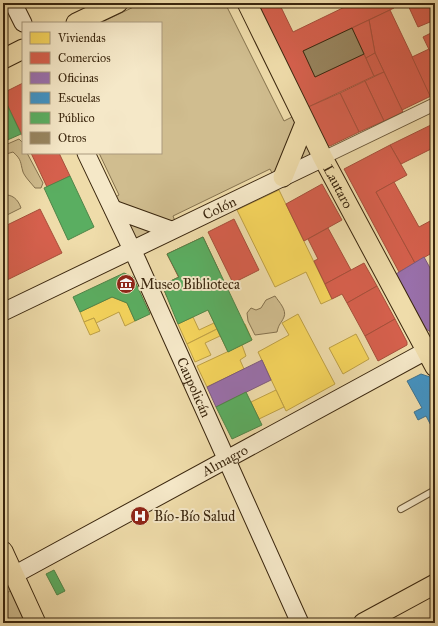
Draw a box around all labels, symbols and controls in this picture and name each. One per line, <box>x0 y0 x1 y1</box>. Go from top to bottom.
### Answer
legend <box>22 22 162 154</box>
text: Viviendas <box>57 31 106 45</box>
text: Comercios <box>58 51 111 65</box>
text: Oficinas <box>58 71 98 85</box>
text: Escuelas <box>58 91 100 105</box>
text: Público <box>58 111 95 125</box>
text: Otros <box>58 131 86 145</box>
street label: Lautaro <box>319 162 356 211</box>
street label: Colón <box>200 193 239 224</box>
museum icon: Museo Biblioteca <box>115 273 137 295</box>
place label: Museo Biblioteca <box>140 276 240 293</box>
street label: Caupolicán <box>173 355 215 421</box>
street label: Almagro <box>198 441 251 481</box>
hospital icon: Bío-Bío Salud <box>129 505 151 527</box>
place label: Bío-Bío Salud <box>154 508 235 525</box>

